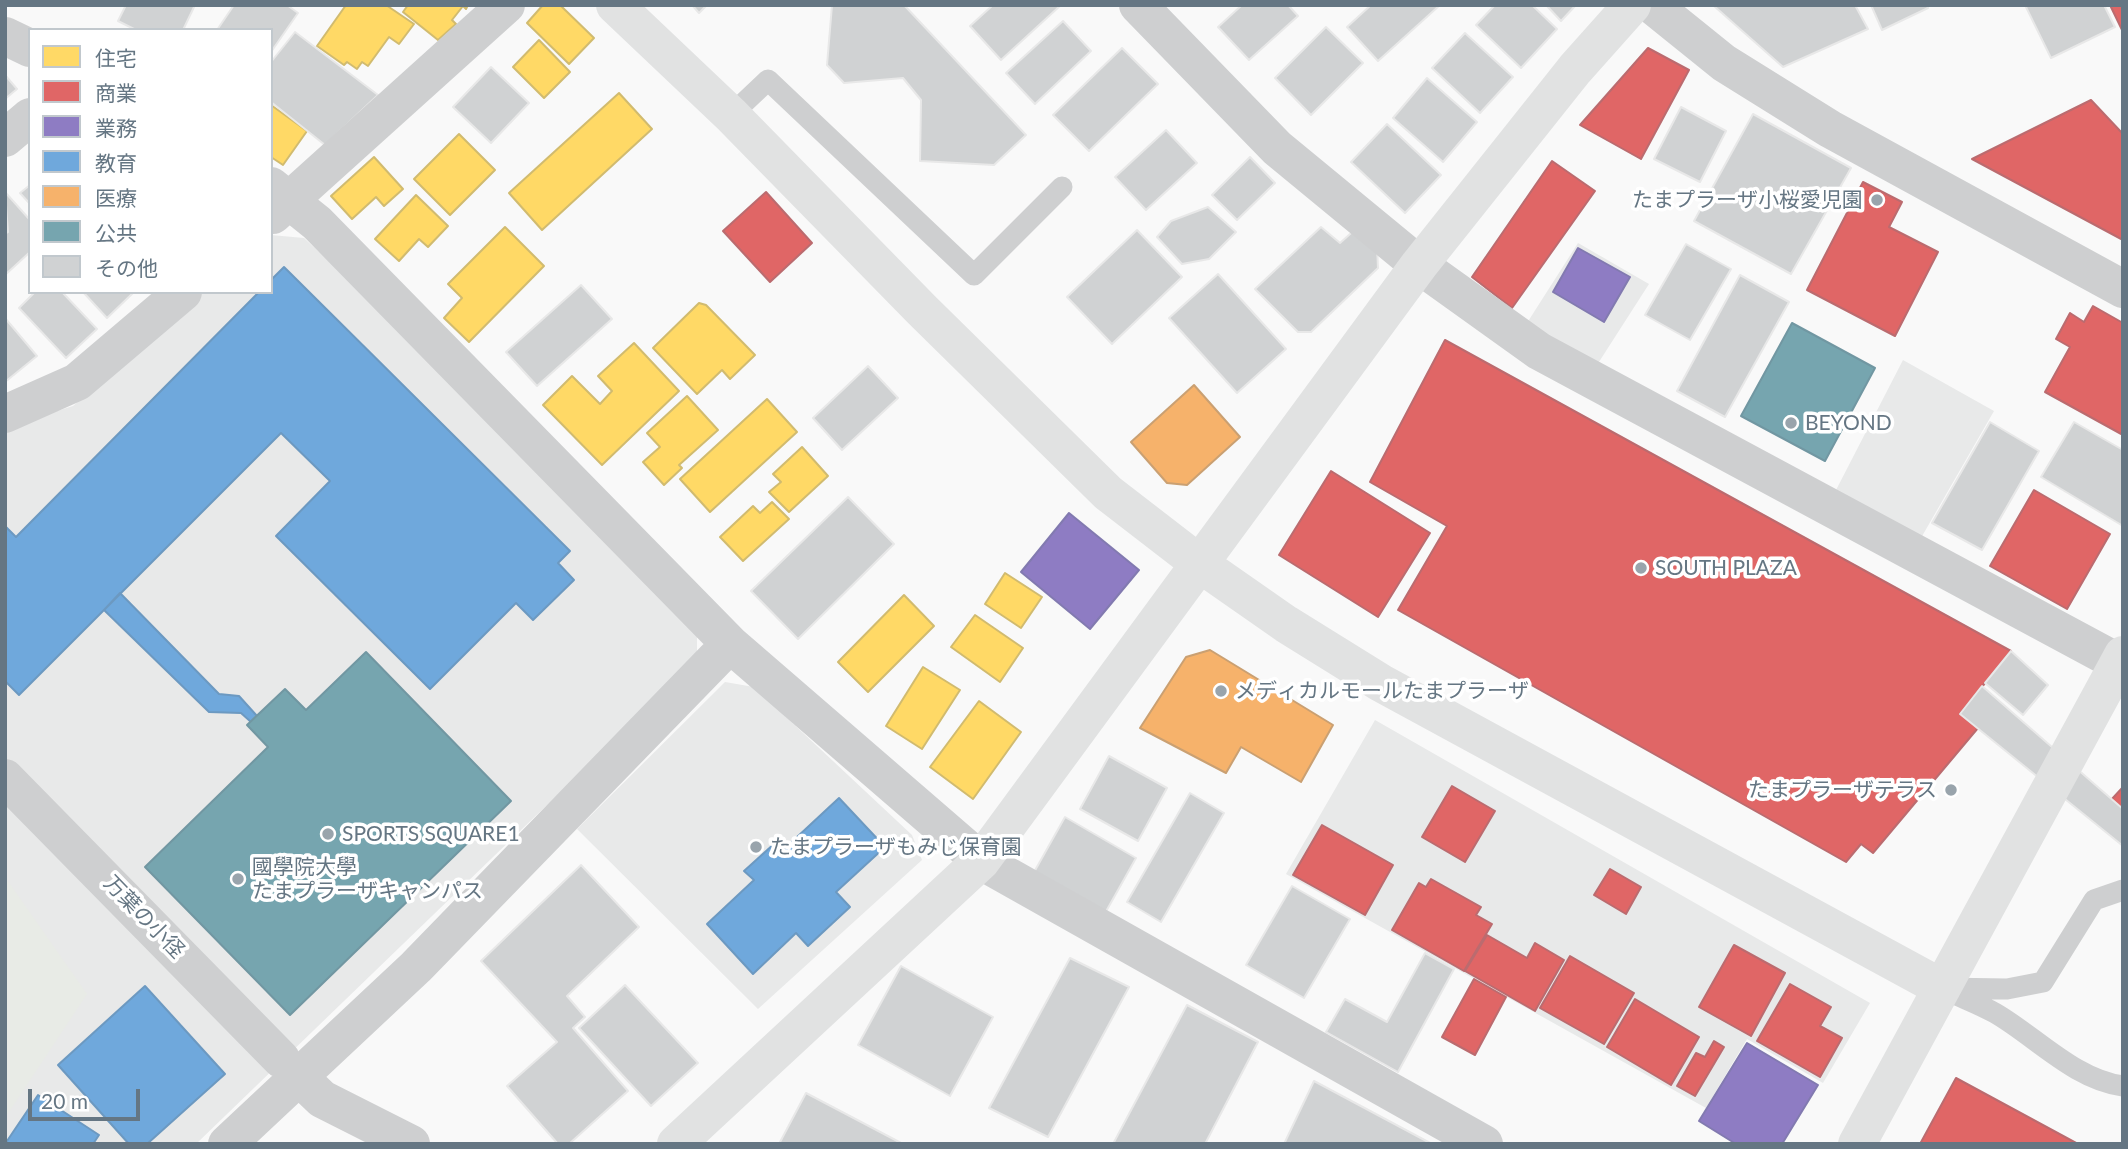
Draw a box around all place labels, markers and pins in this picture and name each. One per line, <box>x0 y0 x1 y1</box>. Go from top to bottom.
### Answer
place label: たまプラーザ小桜愛児園 <box>1632 187 1863 213</box>
marker: たまプラーザ小桜愛児園 <box>1869 192 1885 208</box>
place label: BEYOND <box>1805 410 1892 436</box>
marker: BEYOND <box>1783 415 1799 431</box>
place label: SOUTH PLAZA <box>1655 555 1797 581</box>
marker: SOUTH PLAZA <box>1633 560 1649 576</box>
place label: メディカルモールたまプラーザ <box>1235 678 1529 704</box>
marker: メディカルモールたまプラーザ <box>1213 683 1229 699</box>
place label: たまプラーザテラス <box>1748 777 1937 803</box>
marker: たまプラーザテラス <box>1943 782 1959 798</box>
place label: SPORTS SQUARE1 <box>342 821 520 847</box>
marker: SPORTS SQUARE1 <box>320 826 336 842</box>
place label: たまプラーザもみじ保育園 <box>770 834 1022 860</box>
marker: たまプラーザもみじ保育園 <box>748 839 764 855</box>
place label: 國學院大學 たまプラーザキャンパス <box>252 854 483 904</box>
marker: 國學院大學 たまプラーザキャンパス <box>230 871 246 887</box>

